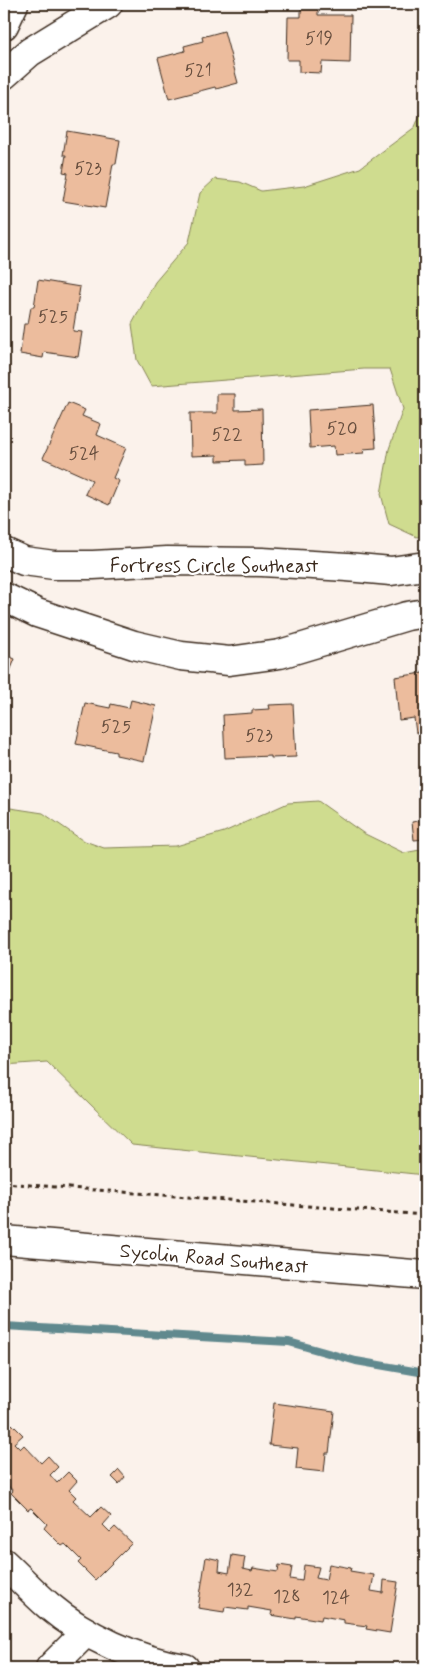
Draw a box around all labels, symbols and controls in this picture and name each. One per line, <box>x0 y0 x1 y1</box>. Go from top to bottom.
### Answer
house number: 519 <box>305 27 333 51</box>
house number: 521 <box>184 59 212 83</box>
house number: 523 <box>74 157 102 181</box>
house number: 525 <box>38 305 68 329</box>
house number: 520 <box>326 417 358 441</box>
house number: 522 <box>211 423 243 447</box>
house number: 524 <box>69 442 100 466</box>
street label: Fortress Circle Southeast <box>110 553 319 580</box>
house number: 525 <box>101 715 131 739</box>
house number: 523 <box>245 724 273 748</box>
street label: Sycolin Road Southeast <box>119 1238 309 1281</box>
house number: 132 <box>227 1578 253 1602</box>
house number: 128 <box>273 1585 301 1609</box>
house number: 124 <box>322 1586 350 1610</box>

